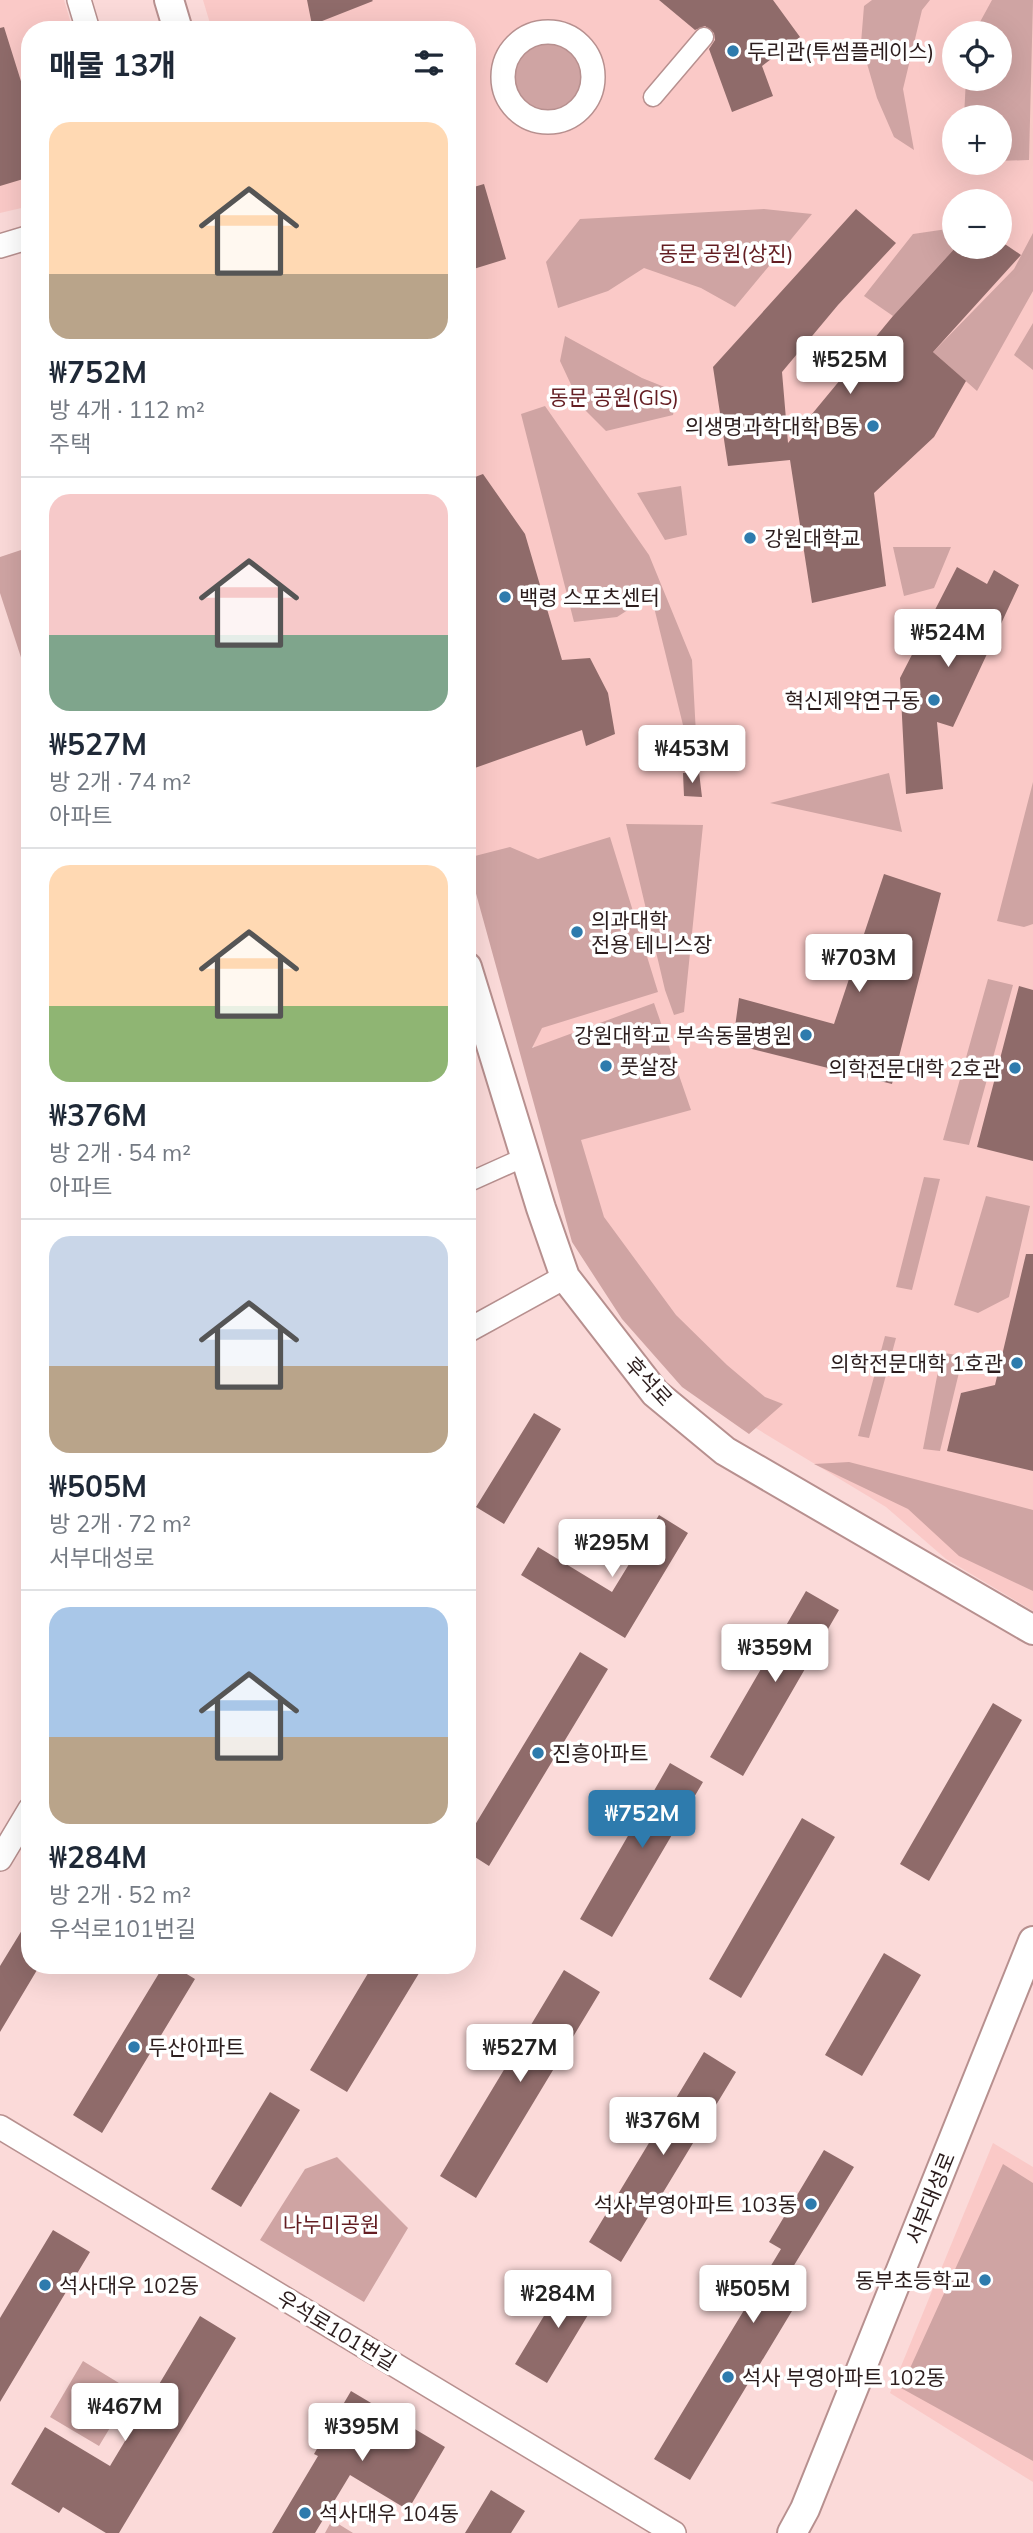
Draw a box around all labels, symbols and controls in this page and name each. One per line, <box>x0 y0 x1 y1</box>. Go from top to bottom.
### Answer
map controls <box>942 21 1012 259</box>
button: locate <box>942 21 1012 91</box>
place label: 두리관(투썸플레이스) <box>747 38 934 64</box>
marker: 두리관(투썸플레이스) <box>725 43 741 59</box>
icon: filters <box>410 44 448 82</box>
text: 매물 13개 <box>49 46 176 84</box>
button: + <box>942 105 1012 175</box>
icon: home <box>186 168 312 294</box>
button: − <box>942 189 1012 259</box>
park label: 동문 공원(상진) <box>659 240 793 266</box>
pin: ₩525M <box>801 336 899 396</box>
text: ₩525M <box>812 344 888 373</box>
text: ₩752M <box>49 353 147 391</box>
park label: 동문 공원(GIS) <box>549 384 679 410</box>
text: 방 4개 · 112 m² <box>49 395 205 424</box>
place label: 의생명과학대학 B동 <box>685 413 859 439</box>
marker: 의생명과학대학 B동 <box>865 418 881 434</box>
text: 주택 <box>49 429 91 458</box>
place label: 강원대학교 <box>764 525 861 551</box>
marker: 강원대학교 <box>742 530 758 546</box>
icon: home <box>186 540 312 666</box>
place label: 백령 스포츠센터 <box>519 584 660 610</box>
marker: 백령 스포츠센터 <box>497 589 513 605</box>
pin: ₩524M <box>899 610 997 669</box>
text: ₩524M <box>910 617 986 646</box>
place label: 혁신제약연구동 <box>785 687 920 713</box>
marker: 혁신제약연구동 <box>926 692 942 708</box>
text: ₩527M <box>49 725 147 763</box>
pin: ₩453M <box>643 726 741 785</box>
text: ₩453M <box>654 733 730 762</box>
text: 방 2개 · 74 m² <box>49 767 191 796</box>
text: 아파트 <box>49 801 112 830</box>
place label: 의과대학 전용 테니스장 <box>591 907 712 957</box>
icon: home <box>186 911 312 1037</box>
marker: 의과대학 전용 테니스장 <box>569 924 585 940</box>
pin: ₩703M <box>810 934 908 994</box>
text: ₩703M <box>821 942 897 971</box>
place label: 강원대학교 부속동물병원 <box>574 1022 792 1048</box>
marker: 강원대학교 부속동물병원 <box>798 1027 814 1043</box>
place label: 풋살장 <box>620 1053 678 1079</box>
place label: 의학전문대학 2호관 <box>828 1055 1001 1081</box>
marker: 풋살장 <box>598 1058 614 1074</box>
marker: 의학전문대학 2호관 <box>1007 1060 1023 1076</box>
text: ₩376M <box>49 1096 147 1134</box>
text: 방 2개 · 54 m² <box>49 1138 191 1167</box>
text: 아파트 <box>49 1172 112 1201</box>
icon: home <box>186 1282 312 1408</box>
place label: 의학전문대학 1호관 <box>830 1350 1003 1376</box>
street label: 후석로 <box>620 1351 678 1411</box>
marker: 의학전문대학 1호관 <box>1009 1355 1025 1371</box>
text: ₩505M <box>49 1467 147 1505</box>
text: 방 2개 · 72 m² <box>49 1509 191 1538</box>
pin: ₩295M <box>563 1520 661 1579</box>
text: ₩295M <box>574 1527 650 1556</box>
text: 서부대성로 <box>49 1543 155 1572</box>
pin: ₩359M <box>726 1624 824 1684</box>
text: ₩359M <box>737 1632 813 1661</box>
icon: home <box>186 1653 312 1779</box>
place label: 진흥아파트 <box>552 1740 649 1766</box>
marker: 진흥아파트 <box>530 1745 546 1761</box>
pin: ₩752M <box>593 1790 691 1850</box>
text: ₩752M <box>604 1798 680 1827</box>
text: ₩284M <box>49 1838 147 1876</box>
text: 방 2개 · 52 m² <box>49 1880 191 1909</box>
text: 우석로101번길 <box>49 1914 196 1943</box>
pin: ₩527M <box>471 2024 569 2084</box>
text: ₩527M <box>482 2032 558 2061</box>
place label: 두산아파트 <box>148 2034 245 2060</box>
marker: 두산아파트 <box>126 2039 142 2055</box>
pin: ₩376M <box>614 2098 712 2157</box>
text: ₩376M <box>625 2105 701 2134</box>
street label: 서부대성로 <box>900 2148 960 2248</box>
place label: 석사 부영아파트 103동 <box>594 2191 797 2217</box>
marker: 석사 부영아파트 103동 <box>803 2196 819 2212</box>
park label: 나누미공원 <box>283 2211 379 2237</box>
pin: ₩505M <box>704 2266 802 2325</box>
place label: 동부초등학교 <box>855 2267 971 2293</box>
pin: ₩284M <box>509 2270 607 2330</box>
place label: 석사대우 102동 <box>59 2272 199 2298</box>
marker: 동부초등학교 <box>977 2272 993 2288</box>
text: ₩505M <box>715 2273 791 2302</box>
marker: 석사대우 102동 <box>37 2277 53 2293</box>
text: ₩284M <box>520 2278 596 2307</box>
street label: 우석로101번길 <box>273 2284 401 2376</box>
place label: 석사 부영아파트 102동 <box>742 2364 945 2390</box>
marker: 석사 부영아파트 102동 <box>720 2369 736 2385</box>
pin: ₩467M <box>76 2384 174 2443</box>
text: ₩467M <box>87 2391 163 2420</box>
pin: ₩395M <box>313 2404 411 2463</box>
text: ₩395M <box>324 2411 400 2440</box>
place label: 석사대우 104동 <box>319 2500 459 2526</box>
marker: 석사대우 104동 <box>297 2505 313 2521</box>

